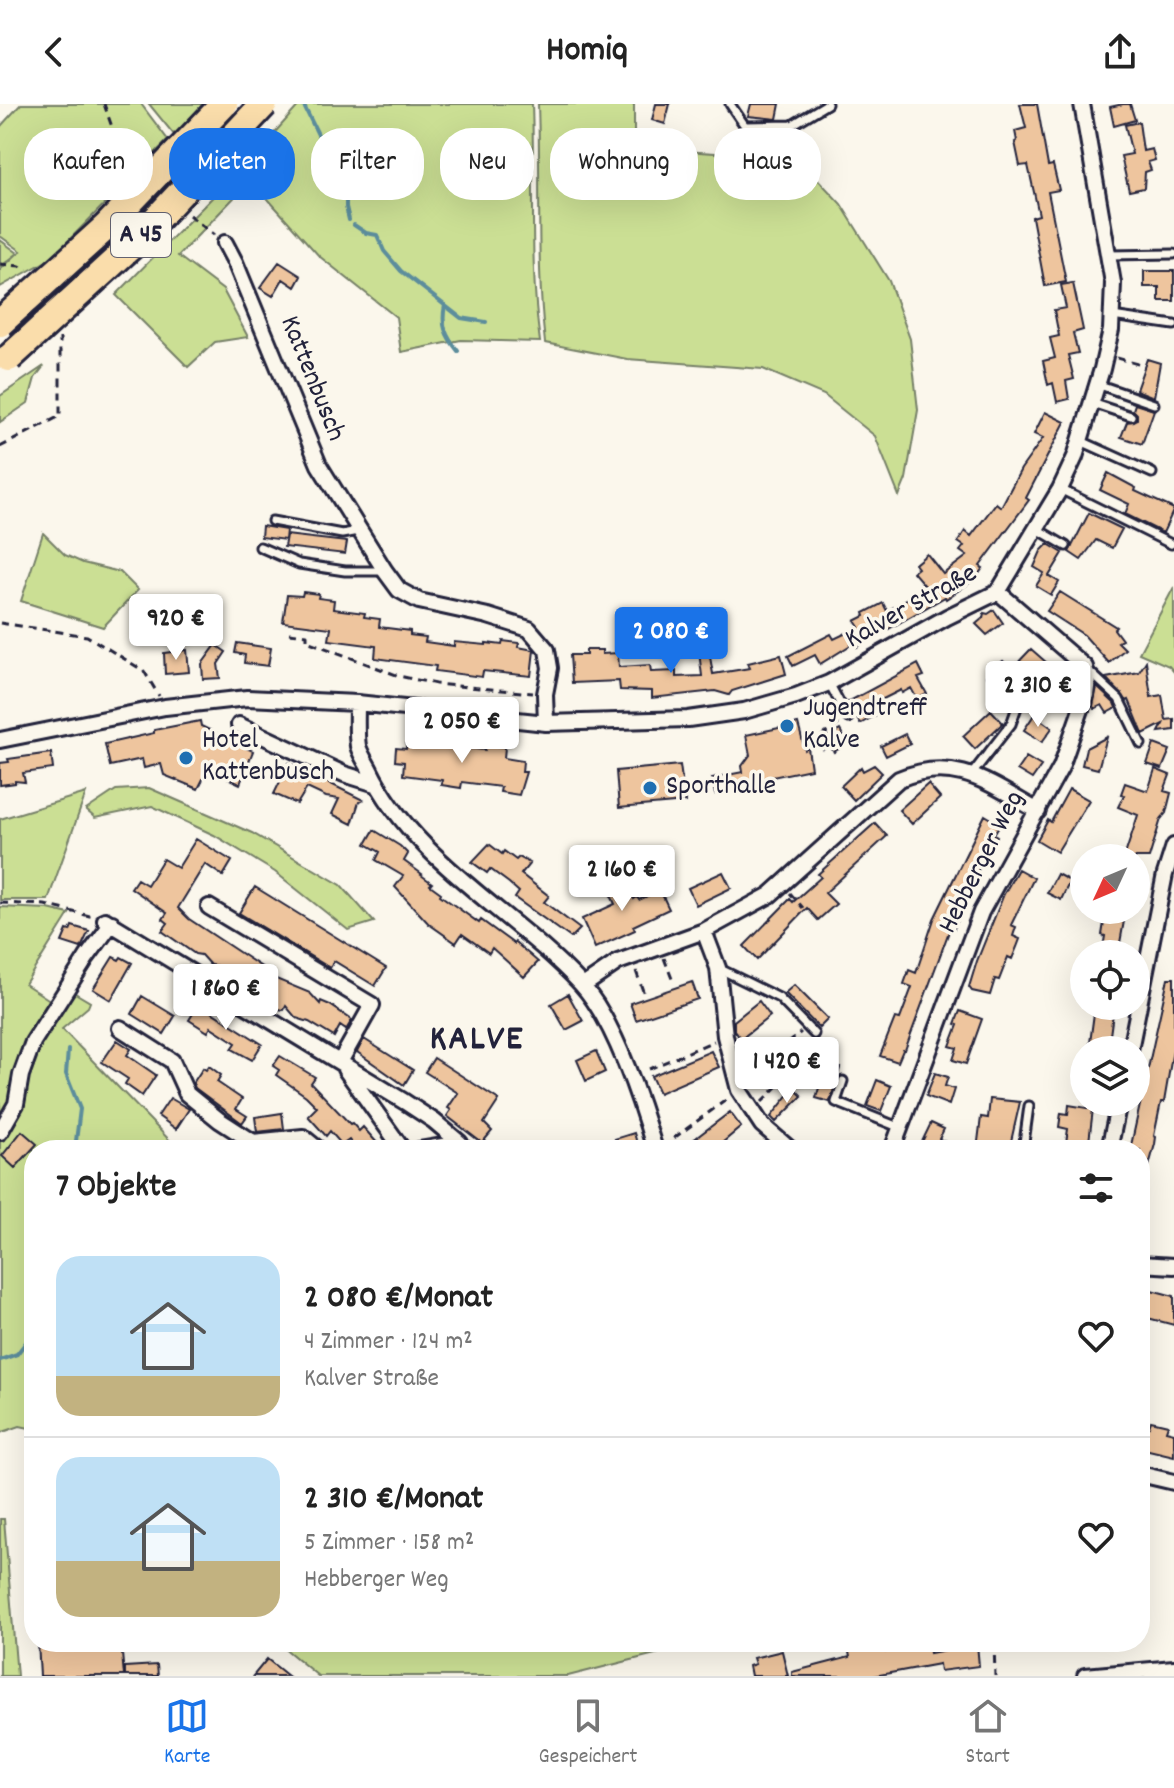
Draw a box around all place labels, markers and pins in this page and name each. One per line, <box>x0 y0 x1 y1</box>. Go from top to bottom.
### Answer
pin: 920 € <box>120 594 232 662</box>
pin: 2 080 € <box>597 607 745 675</box>
pin: 2 310 € <box>964 661 1112 729</box>
place label: Jugendtreff Kalve <box>803 690 928 762</box>
pin: 2 050 € <box>388 697 536 765</box>
marker: Jugendtreff Kalve <box>778 717 796 735</box>
place label: Hotel Kattenbusch <box>202 722 334 794</box>
marker: Hotel Kattenbusch <box>177 749 195 767</box>
place label: Sporthalle <box>666 768 776 808</box>
marker: Sporthalle <box>641 779 659 797</box>
pin: 2 160 € <box>548 845 696 913</box>
pin: 1 860 € <box>152 964 300 1032</box>
pin: 1 420 € <box>713 1037 861 1105</box>

